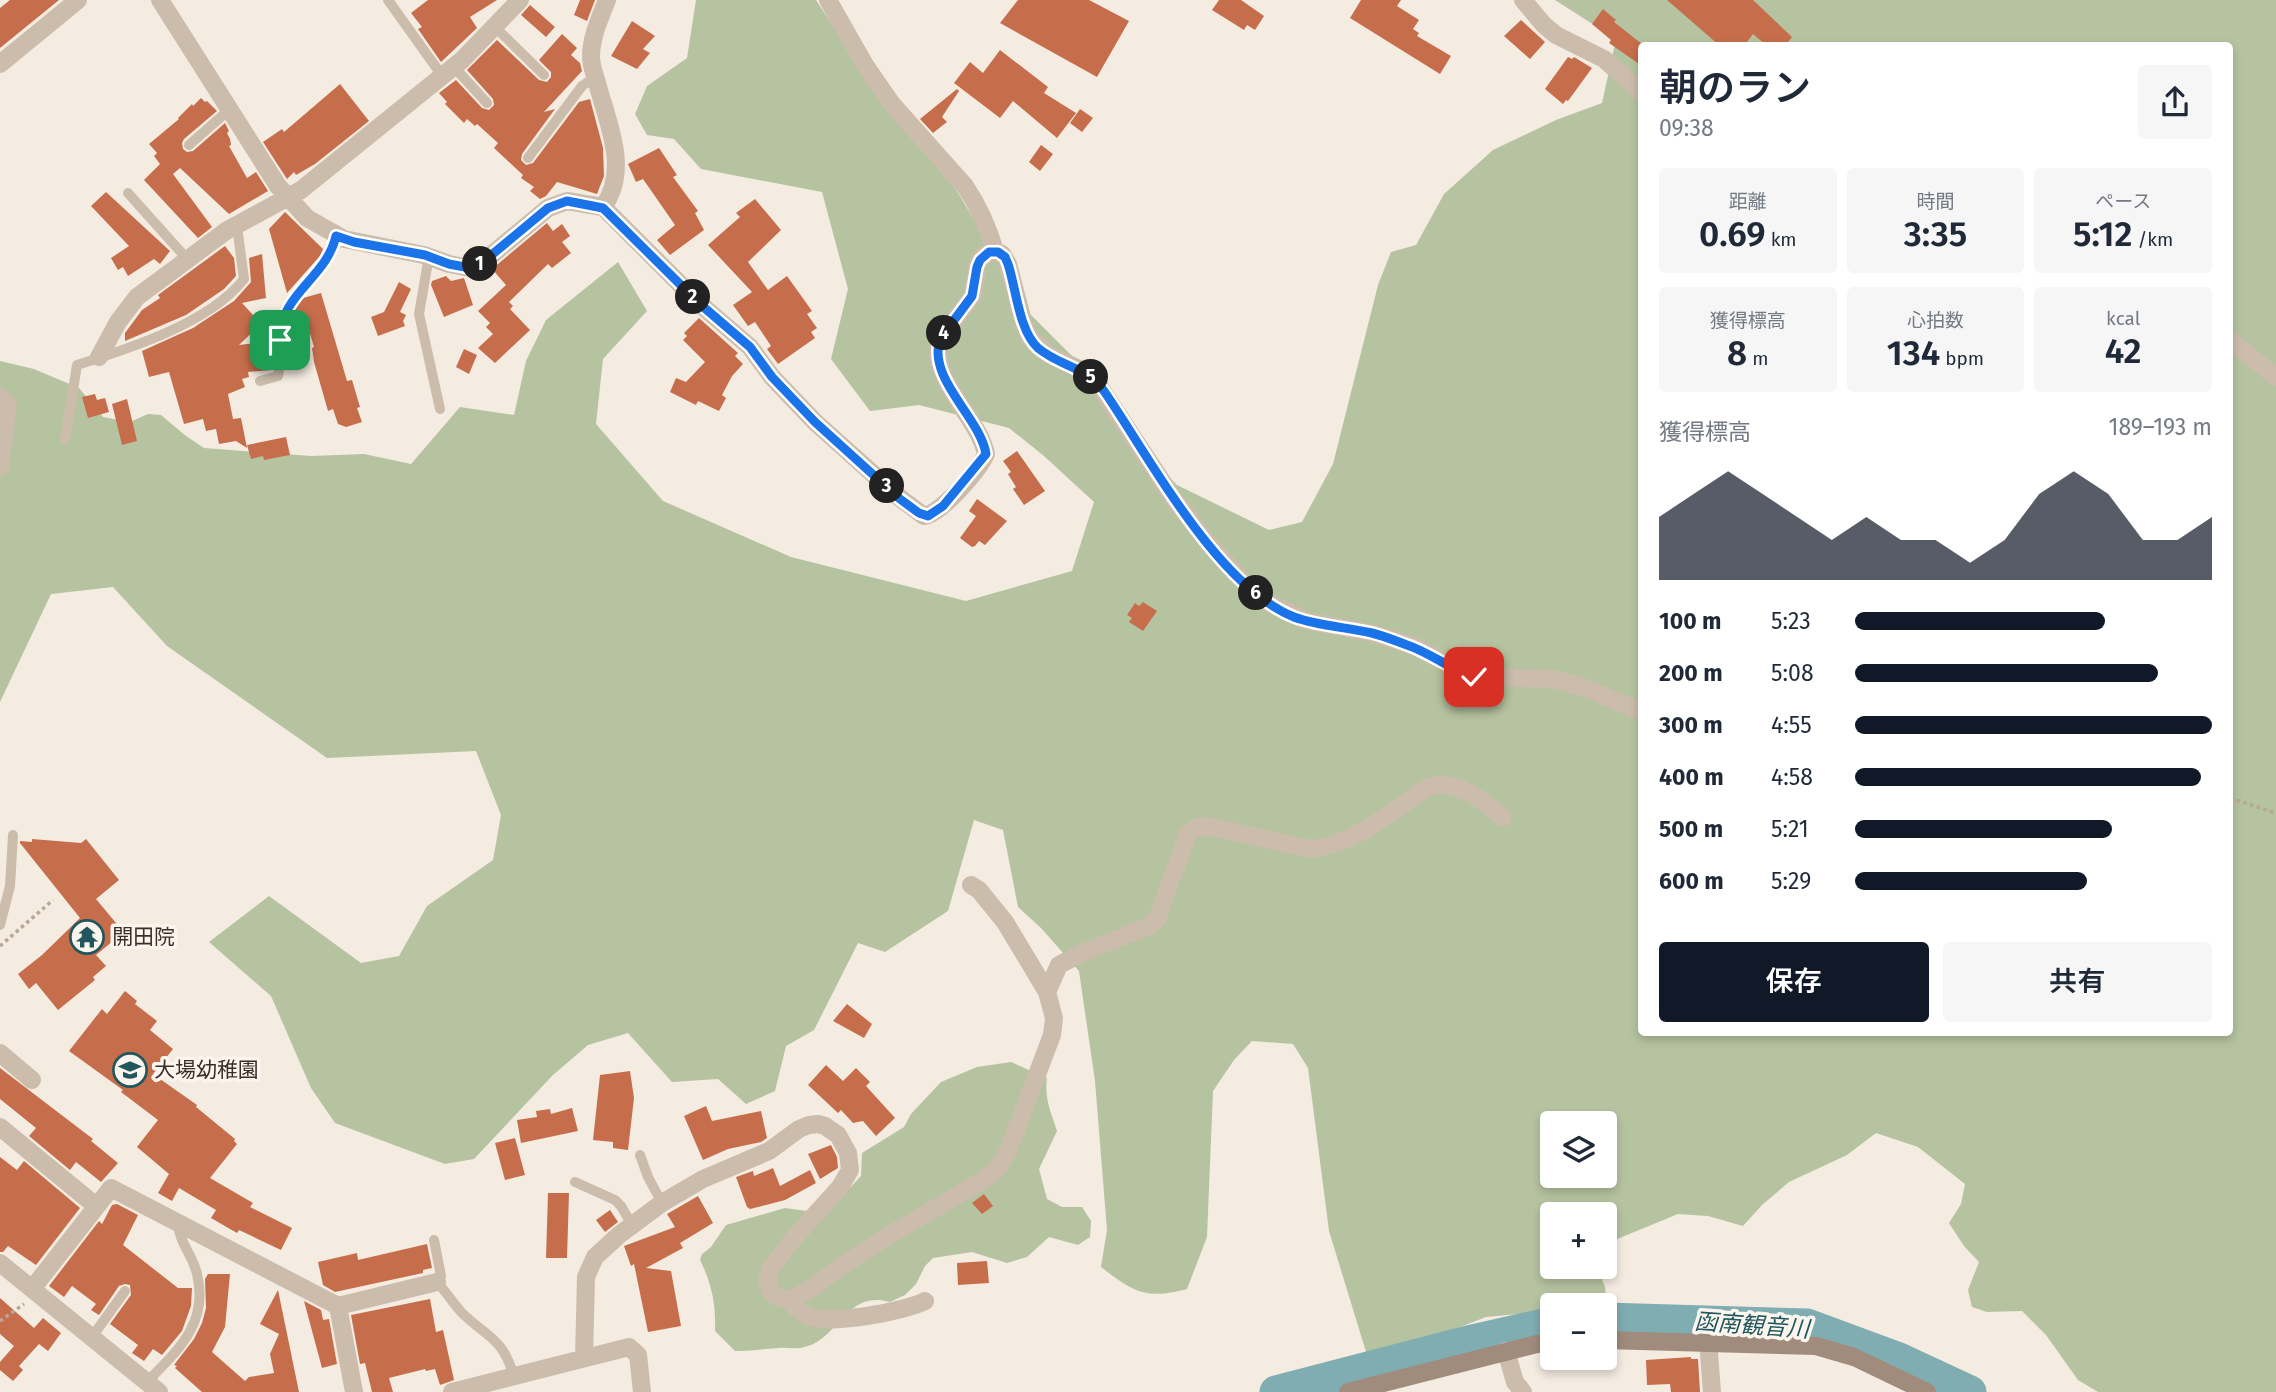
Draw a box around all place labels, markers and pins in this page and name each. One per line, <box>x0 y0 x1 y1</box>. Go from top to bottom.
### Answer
pin: 1 <box>462 246 498 282</box>
pin: 2 <box>676 280 710 314</box>
pin <box>250 310 310 370</box>
pin: 4 <box>926 316 962 350</box>
pin: 5 <box>1074 360 1108 394</box>
pin: 3 <box>870 468 904 504</box>
pin: 6 <box>1238 576 1274 610</box>
pin <box>1444 647 1504 707</box>
temple icon: 開田院 <box>68 918 106 956</box>
place label: 開田院 <box>112 924 175 950</box>
school or university icon: 大場幼稚園 <box>111 1051 149 1089</box>
place label: 大場幼稚園 <box>154 1057 259 1083</box>

